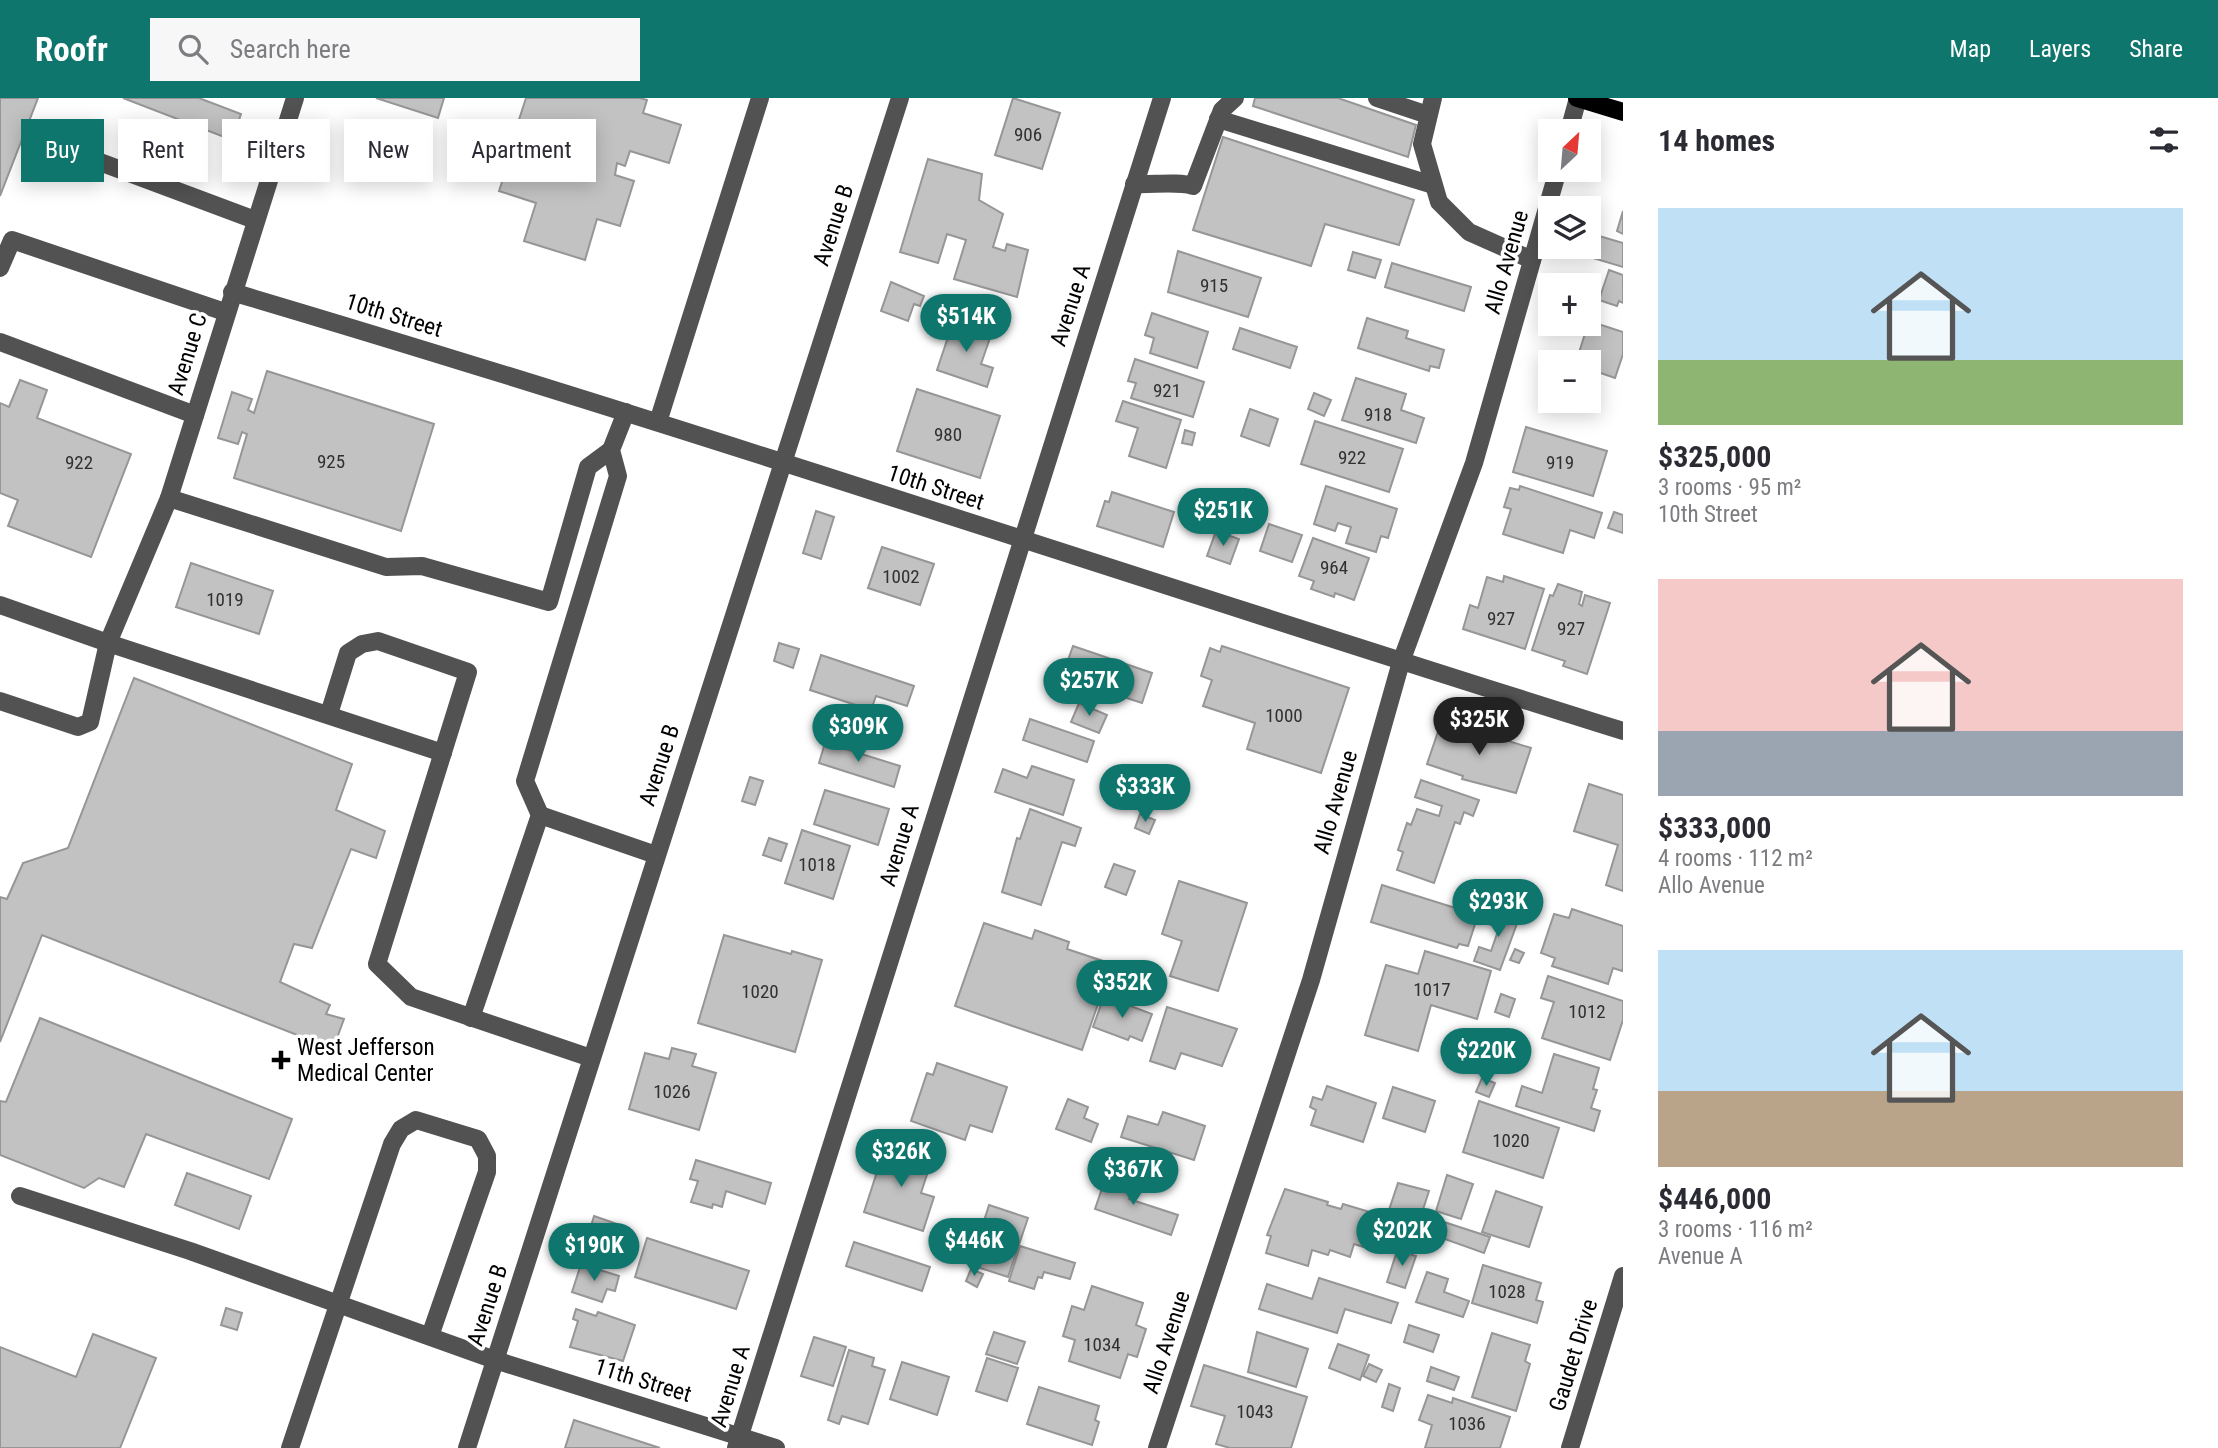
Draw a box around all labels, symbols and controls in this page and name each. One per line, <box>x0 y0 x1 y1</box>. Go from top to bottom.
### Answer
search box <box>150 18 640 81</box>
text: Roofr <box>35 30 108 69</box>
icon: search <box>174 30 212 68</box>
text: Search here <box>230 34 351 64</box>
text: Map <box>1950 35 1991 63</box>
text: Layers <box>2029 35 2091 63</box>
text: Share <box>2129 35 2183 63</box>
chip: Buy <box>21 119 104 182</box>
chip: Rent <box>118 119 208 182</box>
chip: Filters <box>222 119 330 182</box>
chip: New <box>344 119 433 182</box>
chip: Apartment <box>447 119 596 182</box>
north arrow <box>1538 119 1601 182</box>
map controls <box>1538 119 1601 413</box>
icon: filters <box>2145 121 2183 159</box>
house number: 906 <box>1014 123 1042 146</box>
text: 14 homes <box>1658 123 1775 158</box>
street label: Avenue B <box>808 181 859 269</box>
button: layers <box>1538 196 1601 259</box>
street label: Allo Avenue <box>1479 207 1534 317</box>
icon: home <box>1858 253 1984 379</box>
street label: Avenue A <box>1045 261 1096 350</box>
button: + <box>1538 273 1601 336</box>
house number: 915 <box>1200 274 1228 297</box>
street label: 10th Street <box>342 288 446 343</box>
pin: $514K <box>917 294 1015 354</box>
text: $514K <box>936 303 996 330</box>
street label: Avenue C <box>162 310 213 399</box>
button: − <box>1538 350 1601 413</box>
house number: 921 <box>1153 379 1181 402</box>
house number: 918 <box>1364 403 1392 426</box>
house number: 980 <box>934 423 962 446</box>
text: $325,000 <box>1658 439 1771 474</box>
house number: 922 <box>1338 446 1366 469</box>
house number: 925 <box>317 450 345 473</box>
house number: 922 <box>65 451 93 474</box>
house number: 919 <box>1546 451 1574 474</box>
street label: 10th Street <box>884 459 987 516</box>
text: 3 rooms · 95 m² <box>1658 474 1801 501</box>
pin: $251K <box>1174 489 1272 548</box>
text: $251K <box>1193 497 1253 524</box>
text: 10th Street <box>1658 501 1758 528</box>
house number: 964 <box>1320 556 1348 579</box>
house number: 1002 <box>882 565 920 588</box>
house number: 1019 <box>206 588 244 611</box>
house number: 927 <box>1487 607 1515 630</box>
house number: 927 <box>1557 617 1585 640</box>
icon: home <box>1858 624 1984 750</box>
pin: $257K <box>1040 658 1138 718</box>
text: $257K <box>1059 667 1119 694</box>
pin: $325K <box>1430 698 1528 757</box>
pin: $309K <box>809 704 907 764</box>
house number: 1000 <box>1265 704 1303 727</box>
text: $325K <box>1449 706 1509 733</box>
text: $309K <box>828 713 888 740</box>
street label: Avenue B <box>634 721 685 809</box>
street label: Allo Avenue <box>1308 747 1363 857</box>
pin: $333K <box>1096 764 1194 824</box>
text: $333K <box>1115 773 1175 800</box>
street label: Avenue A <box>874 801 925 890</box>
text: $333,000 <box>1658 810 1771 845</box>
text: 4 rooms · 112 m² <box>1658 845 1813 872</box>
house number: 1018 <box>798 853 836 876</box>
text: Allo Avenue <box>1658 872 1765 899</box>
pin: $293K <box>1449 880 1547 939</box>
text: $293K <box>1468 888 1528 915</box>
pin: $352K <box>1073 960 1171 1020</box>
text: $352K <box>1092 969 1152 996</box>
house number: 1017 <box>1413 978 1451 1001</box>
house number: 1020 <box>741 980 779 1003</box>
icon: home <box>1858 995 1984 1121</box>
house number: 1012 <box>1568 1000 1606 1023</box>
pin: $220K <box>1437 1028 1535 1088</box>
place label: West Jefferson Medical Center <box>297 1034 435 1087</box>
text: $220K <box>1456 1037 1516 1064</box>
marker: West Jefferson Medical Center <box>271 1050 291 1070</box>
house number: 1026 <box>653 1080 691 1103</box>
house number: 1020 <box>1492 1129 1530 1152</box>
pin: $326K <box>852 1130 950 1189</box>
text: $326K <box>871 1138 931 1165</box>
pin: $367K <box>1084 1148 1182 1207</box>
text: $367K <box>1103 1156 1163 1183</box>
text: $446,000 <box>1658 1181 1771 1216</box>
pin: $202K <box>1353 1208 1451 1268</box>
text: 3 rooms · 116 m² <box>1658 1216 1813 1243</box>
text: $202K <box>1372 1217 1432 1244</box>
pin: $446K <box>925 1218 1023 1278</box>
pin: $190K <box>545 1224 643 1283</box>
text: $446K <box>944 1227 1004 1254</box>
text: $190K <box>564 1232 624 1259</box>
text: Avenue A <box>1658 1243 1743 1270</box>
street label: Avenue B <box>462 1261 513 1349</box>
house number: 1028 <box>1488 1280 1526 1303</box>
street label: Allo Avenue <box>1137 1287 1196 1397</box>
street label: Gaudet Drive <box>1544 1296 1603 1415</box>
house number: 1034 <box>1083 1333 1121 1356</box>
street label: Avenue A <box>705 1342 756 1431</box>
street label: 11th Street <box>591 1353 695 1408</box>
house number: 1043 <box>1236 1400 1274 1423</box>
house number: 1036 <box>1448 1412 1486 1435</box>

